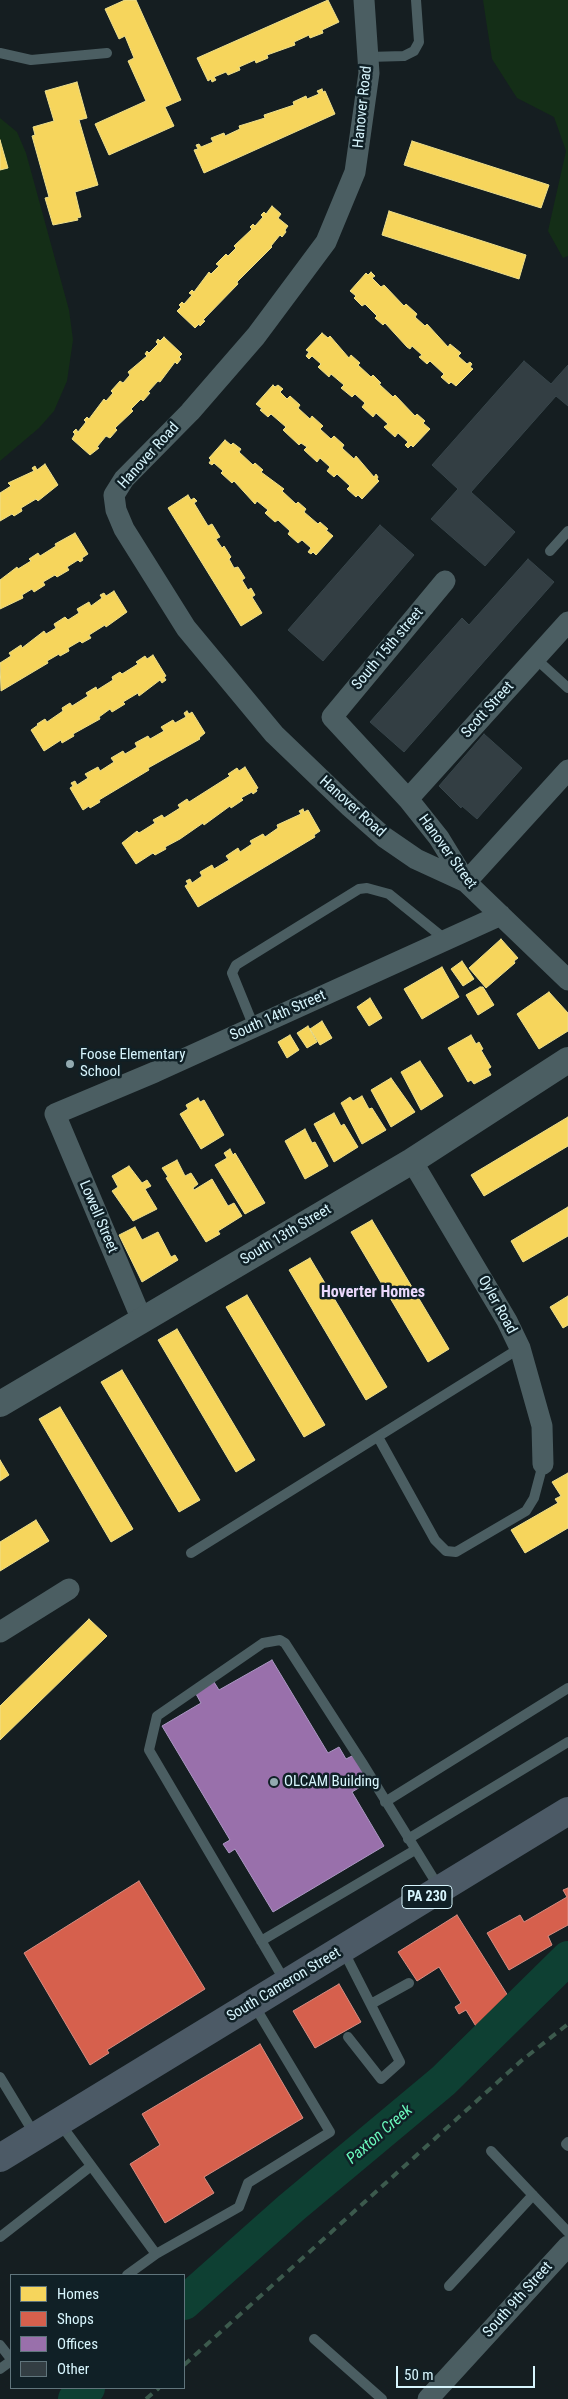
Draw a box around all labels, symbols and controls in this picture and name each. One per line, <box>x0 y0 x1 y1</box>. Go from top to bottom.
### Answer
street label: Hanover Road <box>350 65 376 149</box>
street label: Hanover Road <box>115 419 183 493</box>
street label: South 15th street <box>348 604 428 694</box>
street label: Scott Street <box>458 678 518 742</box>
street label: Hanover Road <box>315 773 389 841</box>
street label: Hanover Street <box>414 811 480 893</box>
street label: South 14th Street <box>227 987 329 1045</box>
place label: Foose Elementary School <box>80 1046 186 1081</box>
marker: Foose Elementary School <box>64 1058 76 1070</box>
street label: Lowell Street <box>75 1178 121 1256</box>
street label: South 13th Street <box>237 1201 335 1269</box>
street label: Oyler Road <box>474 1273 520 1337</box>
district label: Hoverter Homes <box>321 1283 425 1303</box>
place label: OLCAM Building <box>284 1773 379 1791</box>
marker: OLCAM Building <box>268 1776 280 1788</box>
road number: PA 230 <box>402 1885 452 1908</box>
street label: South Cameron Street <box>224 1944 344 2026</box>
water label: Paxton Creek <box>343 2101 417 2169</box>
street label: South 9th Street <box>479 2259 557 2341</box>
legend <box>10 2274 185 2389</box>
text: Homes <box>57 2285 99 2303</box>
text: Shops <box>57 2310 94 2328</box>
text: Offices <box>57 2335 98 2353</box>
scale bar <box>398 2356 537 2388</box>
text: Other <box>57 2360 89 2378</box>
text: 50 m <box>404 2366 434 2384</box>

